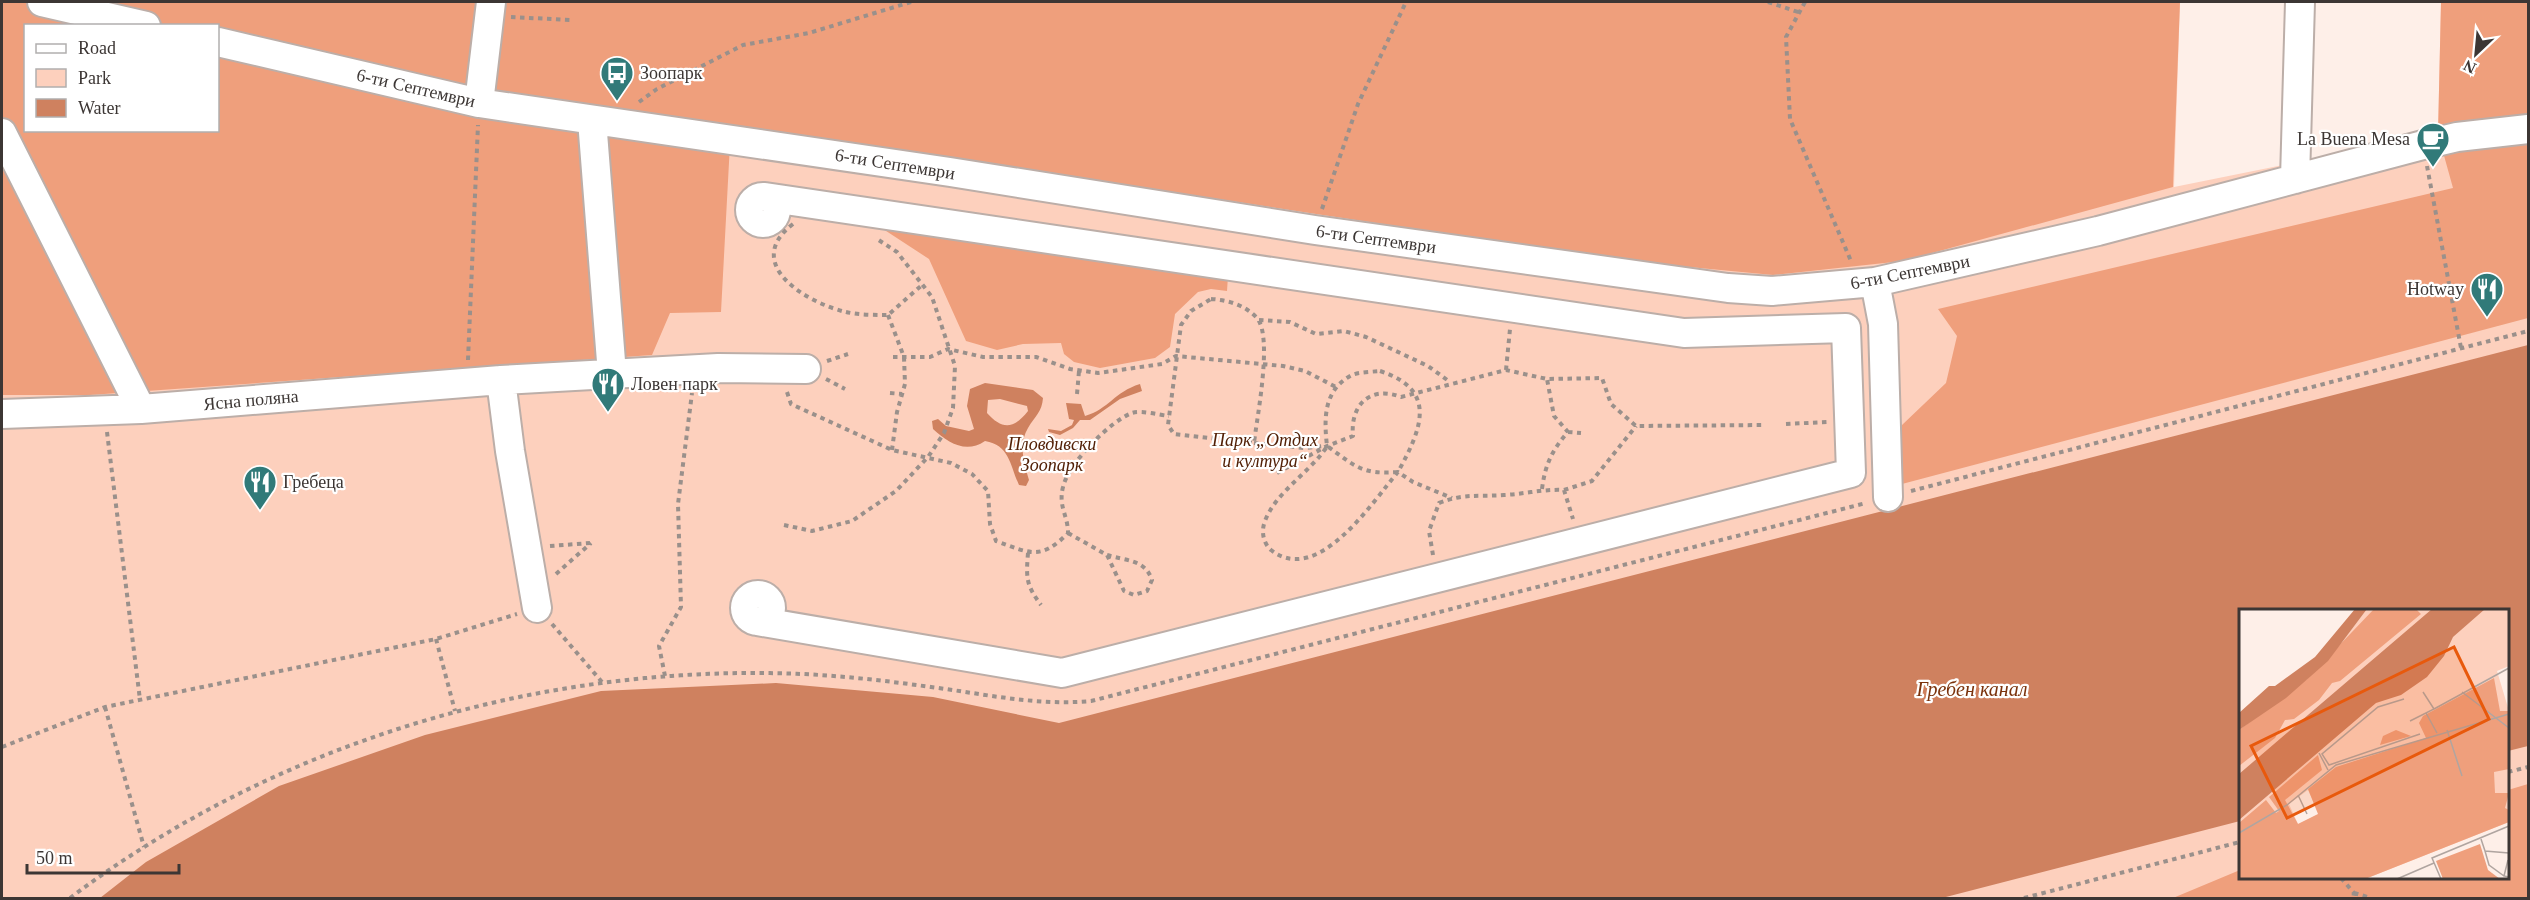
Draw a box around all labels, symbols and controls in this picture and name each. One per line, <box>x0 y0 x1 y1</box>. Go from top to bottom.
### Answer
legend <box>24 24 219 132</box>
north arrow <box>2446 24 2506 84</box>
text: Road <box>78 38 116 58</box>
bus stop icon: Зоопарк <box>599 55 635 102</box>
text: N <box>2460 57 2479 77</box>
place label: Зоопарк <box>640 63 703 83</box>
street label: 6-ти Септември <box>355 65 478 111</box>
text: Park <box>78 68 111 88</box>
text: Water <box>78 98 121 118</box>
cafe icon: La Buena Mesa <box>2415 121 2451 168</box>
place label: La Buena Mesa <box>2297 129 2410 149</box>
street label: 6-ти Септември <box>834 145 957 183</box>
street label: 6-ти Септември <box>1315 221 1438 257</box>
street label: 6-ти Септември <box>1849 251 1972 293</box>
restaurant icon: Hotway <box>2469 271 2505 318</box>
place label: Hotway <box>2407 279 2464 299</box>
restaurant icon: Ловен парк <box>590 366 626 413</box>
place label: Ловен парк <box>631 374 718 394</box>
street label: Ясна поляна <box>203 386 299 414</box>
park label: Парк „Отдих и култура“ <box>1211 430 1318 471</box>
park label: Пловдивски Зоопарк <box>1007 434 1096 475</box>
restaurant icon: Гребеца <box>242 464 278 511</box>
place label: Гребеца <box>283 472 344 492</box>
inset map <box>2239 609 2509 879</box>
water label: Гребен канал <box>1916 678 2028 701</box>
scale bar <box>27 837 178 875</box>
text: 50 m <box>36 848 73 868</box>

